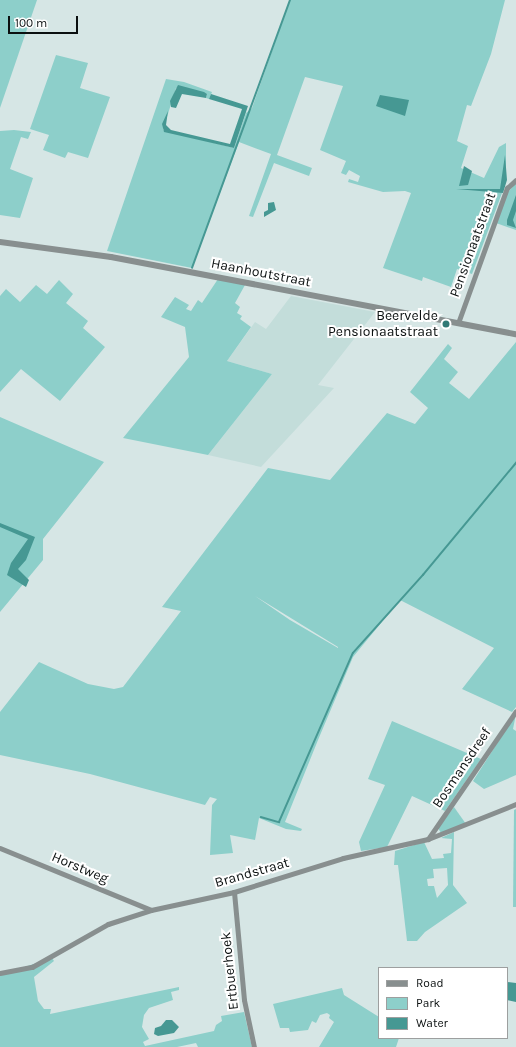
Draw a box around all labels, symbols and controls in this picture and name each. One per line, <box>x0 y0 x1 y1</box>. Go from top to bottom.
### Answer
scale bar <box>10 8 80 34</box>
text: 100 m <box>15 16 47 30</box>
street label: Pensionaatstraat <box>446 190 500 300</box>
street label: Haanhoutstraat <box>210 255 312 291</box>
place label: Beervelde Pensionaatstraat <box>328 308 438 340</box>
marker: Beervelde Pensionaatstraat <box>441 319 451 329</box>
street label: Bosmansdreef <box>429 725 495 811</box>
street label: Horstweg <box>49 849 111 887</box>
street label: Brandstraat <box>213 854 291 892</box>
street label: Ertbuerhoek <box>218 931 242 1011</box>
legend <box>378 967 508 1039</box>
text: Road <box>416 976 444 990</box>
text: Park <box>416 996 440 1010</box>
text: Water <box>416 1016 448 1030</box>

